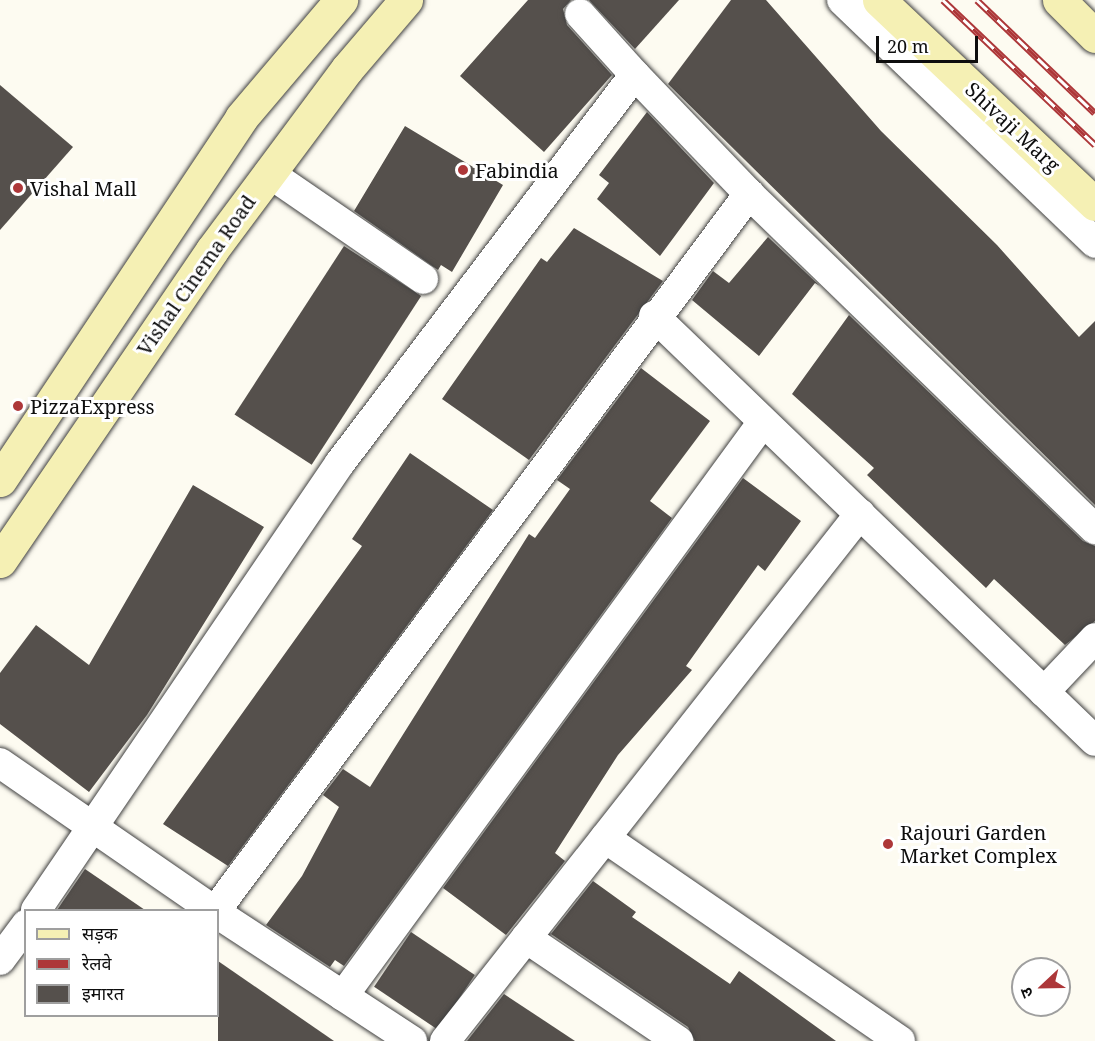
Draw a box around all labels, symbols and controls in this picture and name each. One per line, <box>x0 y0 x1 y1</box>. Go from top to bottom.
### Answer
scale bar <box>879 24 981 62</box>
text: 20 m <box>887 34 929 58</box>
street label: Shivaji Marg <box>961 77 1065 177</box>
place label: Fabindia <box>475 158 559 182</box>
marker: Fabindia <box>456 163 470 177</box>
place label: Vishal Mall <box>30 176 137 200</box>
marker: Vishal Mall <box>11 181 25 195</box>
street label: Vishal Cinema Road <box>132 190 260 360</box>
place label: PizzaExpress <box>30 394 155 418</box>
marker: PizzaExpress <box>11 399 25 413</box>
place label: Rajouri Garden Market Complex <box>900 820 1057 867</box>
marker: Rajouri Garden Market Complex <box>881 837 895 851</box>
legend <box>24 909 219 1017</box>
text: सड़क <box>82 921 118 945</box>
text: रेलवे <box>82 951 112 975</box>
north arrow <box>1011 957 1071 1017</box>
text: इमारत <box>82 981 124 1005</box>
text: उ <box>1014 985 1038 1001</box>

